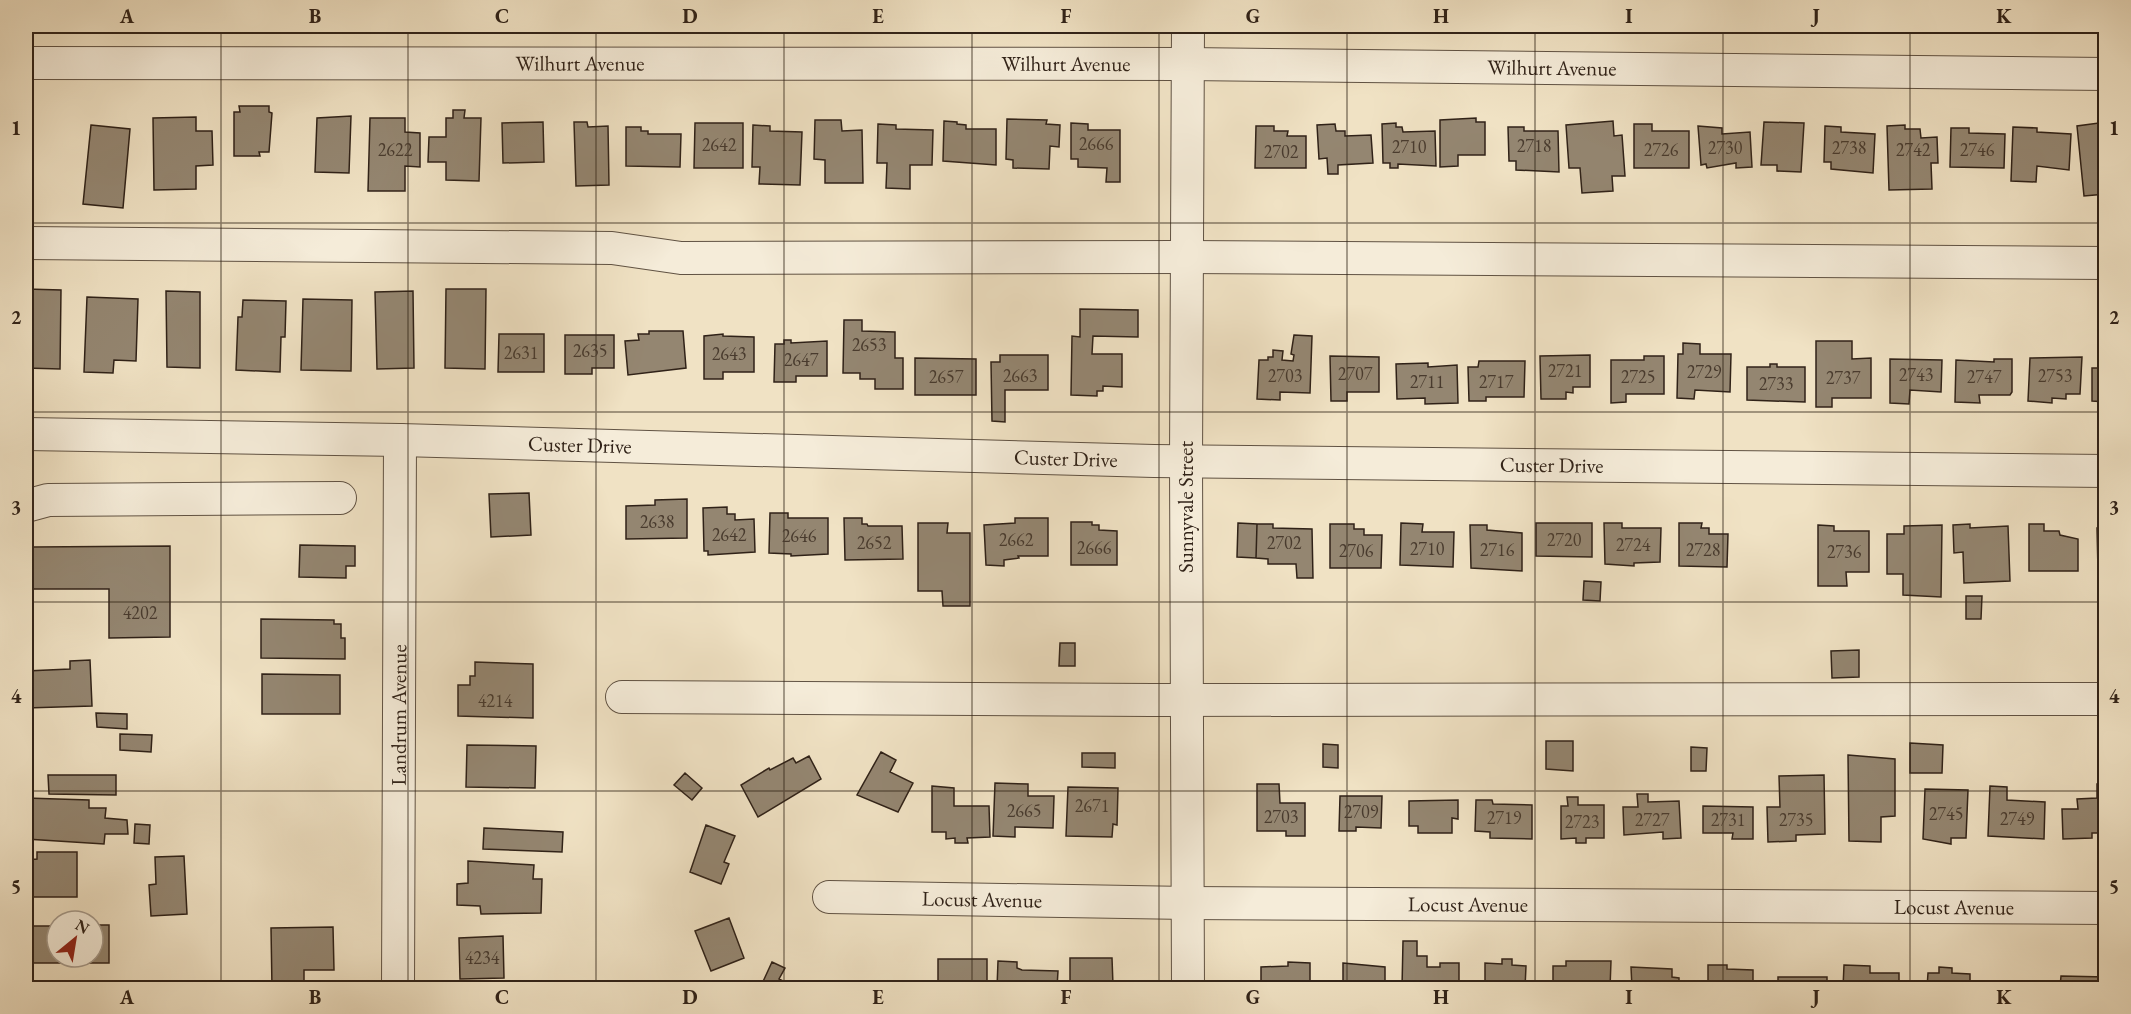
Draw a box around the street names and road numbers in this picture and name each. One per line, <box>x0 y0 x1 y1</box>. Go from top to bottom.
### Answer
street label: Wilhurt Avenue <box>515 49 645 77</box>
street label: Wilhurt Avenue <box>1001 50 1131 77</box>
street label: Wilhurt Avenue <box>1487 53 1617 82</box>
street label: Custer Drive <box>528 430 632 459</box>
street label: Sunnyvale Street <box>1172 441 1199 573</box>
street label: Custer Drive <box>1013 443 1118 473</box>
street label: Custer Drive <box>1500 451 1604 479</box>
street label: Landrum Avenue <box>385 644 412 786</box>
street label: Locust Avenue <box>922 885 1042 914</box>
street label: Locust Avenue <box>1408 890 1528 918</box>
street label: Locust Avenue <box>1894 893 2014 920</box>

